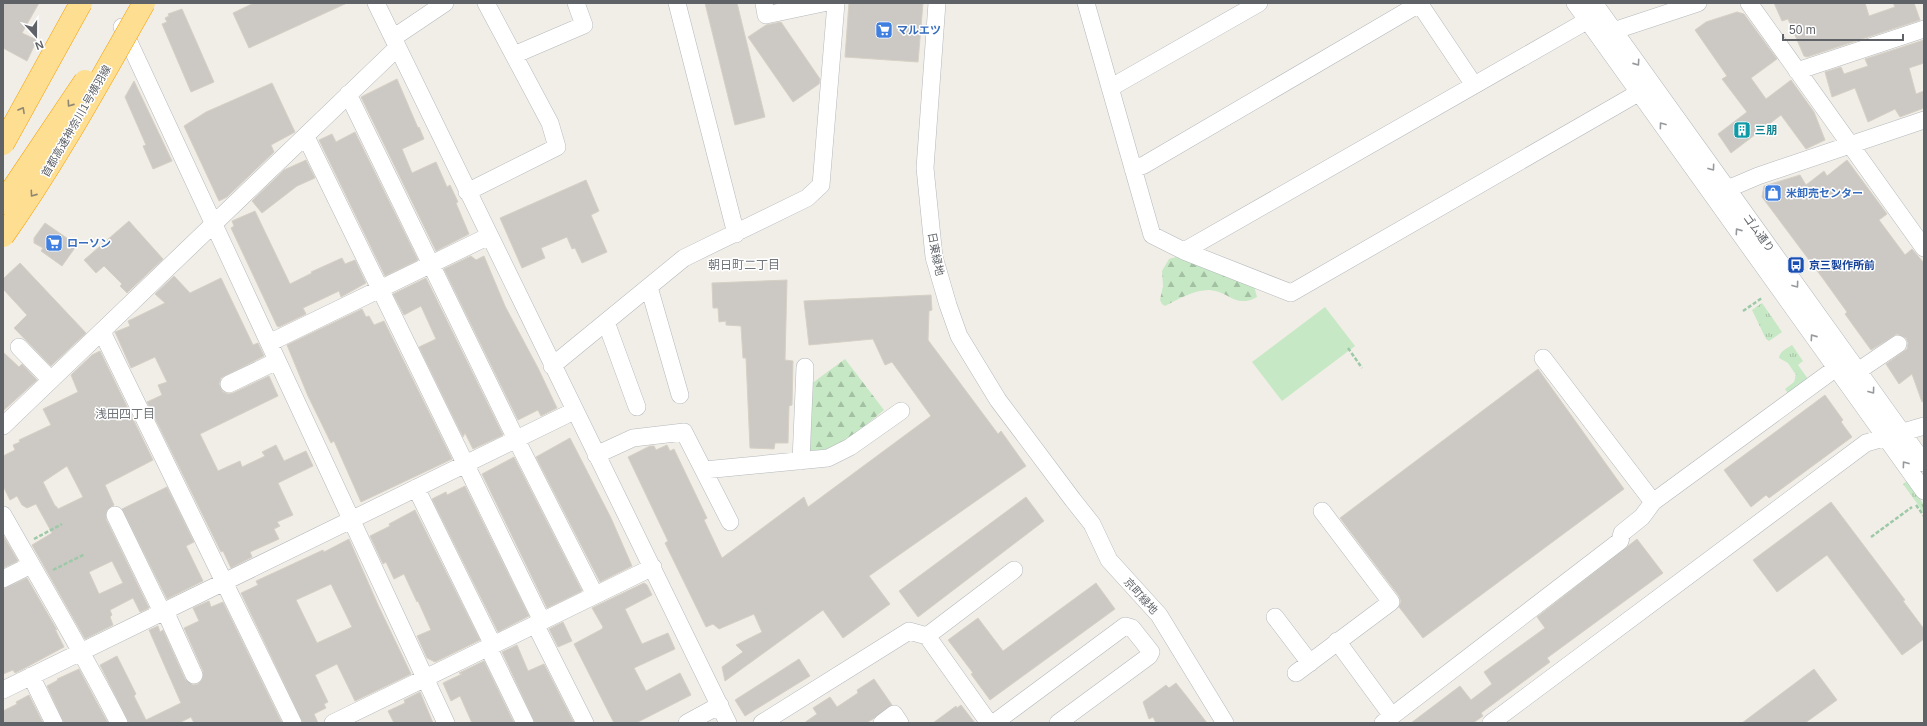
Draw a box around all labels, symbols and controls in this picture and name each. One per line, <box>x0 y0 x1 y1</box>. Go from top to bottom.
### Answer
north arrow <box>16 16 56 56</box>
scale bar <box>1783 16 1903 42</box>
supermarket icon: マルエツ <box>874 20 894 40</box>
text: 50 m <box>1789 23 1816 37</box>
place label: マルエツ <box>897 24 941 36</box>
text: N <box>34 38 45 52</box>
one-way arrow <box>1632 58 1639 65</box>
street label: 首都高速神奈川1号横羽線 <box>39 63 113 179</box>
one-way arrow <box>67 100 75 107</box>
one-way arrow <box>17 107 25 114</box>
building icon: 三朋 <box>1732 120 1752 140</box>
one-way arrow <box>1659 122 1667 129</box>
place label: 三朋 <box>1755 124 1777 136</box>
one-way arrow <box>1708 164 1715 171</box>
shop icon: 米卸売センター <box>1763 183 1783 203</box>
place label: 米卸売センター <box>1786 187 1863 199</box>
one-way arrow <box>30 190 38 197</box>
street label: ゴム通り <box>1741 212 1777 254</box>
one-way arrow <box>1736 228 1743 235</box>
street label: 日東緑地 <box>926 231 946 277</box>
supermarket icon: ローソン <box>44 233 64 253</box>
place label: ローソン <box>67 237 111 249</box>
bus stop icon: 京三製作所前 <box>1786 255 1806 275</box>
district label: 朝日町二丁目 <box>708 258 780 272</box>
place label: 京三製作所前 <box>1809 259 1875 271</box>
one-way arrow <box>1791 281 1798 288</box>
one-way arrow <box>1811 334 1818 341</box>
one-way arrow <box>1867 387 1875 394</box>
district label: 浅田四丁目 <box>95 407 155 421</box>
one-way arrow <box>1903 461 1910 468</box>
street label: 京町緑地 <box>1122 576 1160 616</box>

